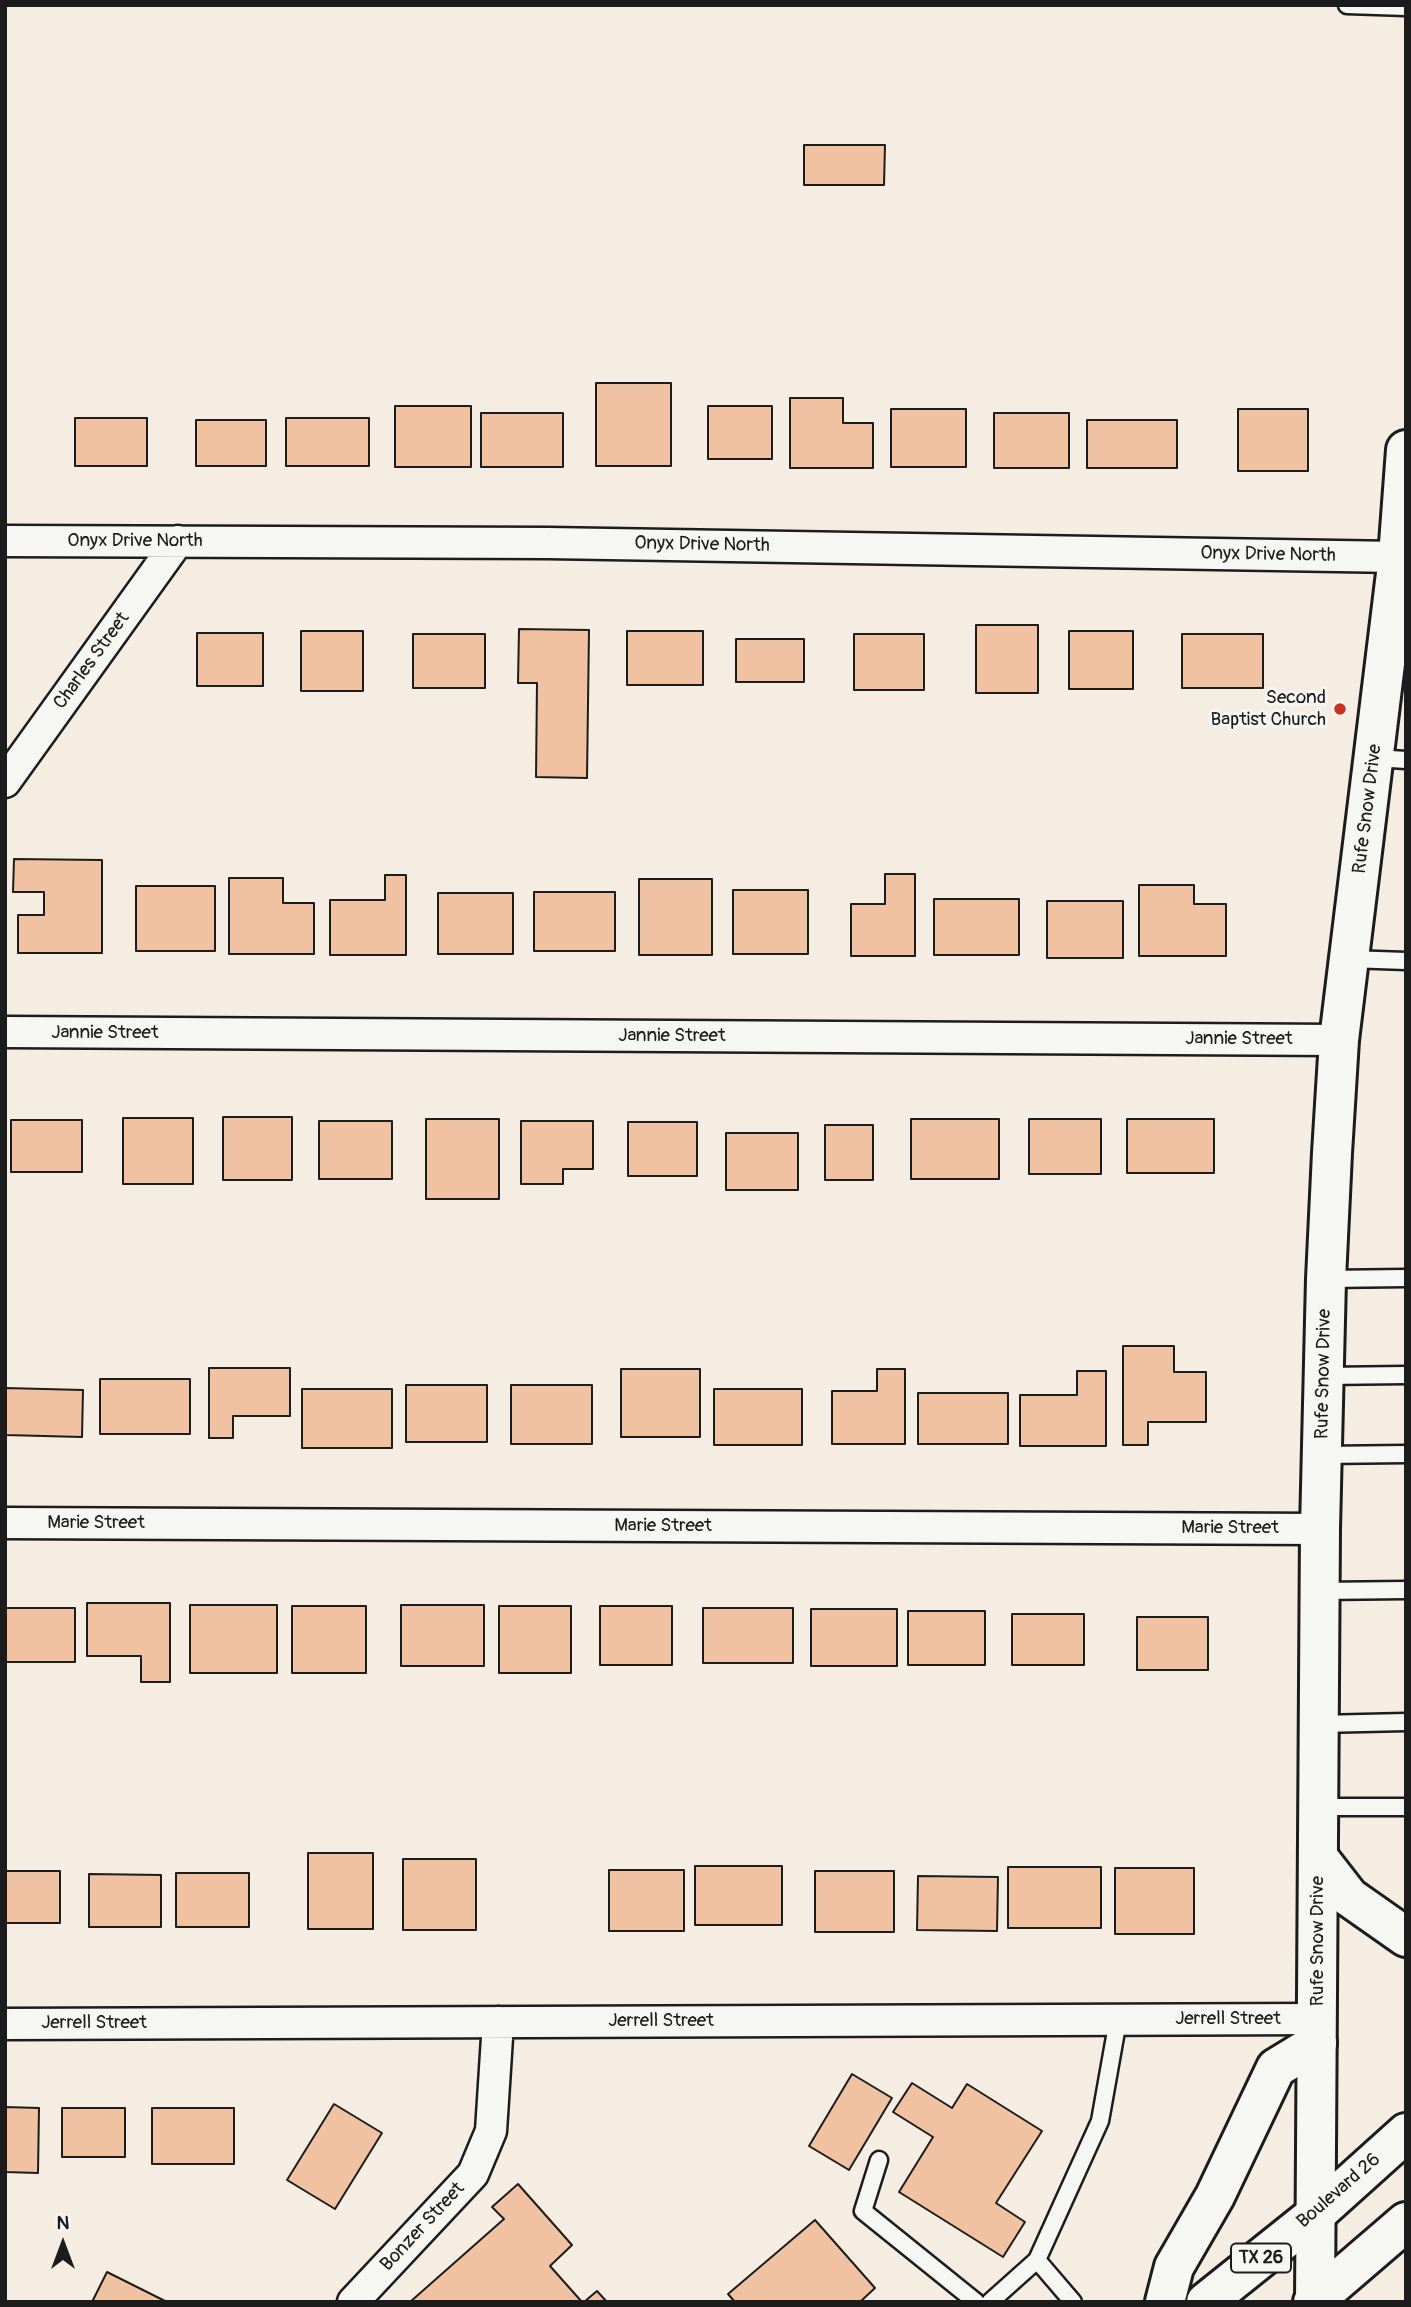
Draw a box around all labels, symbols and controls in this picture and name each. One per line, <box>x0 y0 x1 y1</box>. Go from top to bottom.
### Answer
street label: Onyx Drive North <box>67 530 203 552</box>
street label: Onyx Drive North <box>634 532 770 558</box>
street label: Onyx Drive North <box>1200 542 1336 568</box>
street label: Charles Street <box>49 608 135 714</box>
place label: Second Baptist Church <box>1211 687 1326 731</box>
marker: Second Baptist Church <box>1332 701 1348 717</box>
street label: Rufe Snow Drive <box>1349 743 1387 875</box>
street label: Jannie Street <box>51 1022 159 1044</box>
street label: Jannie Street <box>618 1025 726 1047</box>
street label: Jannie Street <box>1185 1028 1293 1050</box>
street label: Rufe Snow Drive <box>1311 1309 1337 1439</box>
street label: Marie Street <box>47 1512 145 1534</box>
street label: Marie Street <box>614 1515 712 1537</box>
street label: Marie Street <box>1181 1517 1279 1539</box>
street label: Rufe Snow Drive <box>1307 1876 1329 2006</box>
street label: Jerrell Street <box>1175 2008 1281 2030</box>
street label: Jerrell Street <box>608 2010 714 2032</box>
street label: Jerrell Street <box>41 2012 147 2034</box>
street label: Boulevard 26 <box>1293 2149 1385 2233</box>
street label: Bonzer Street <box>376 2178 470 2276</box>
north arrow <box>28 2209 98 2279</box>
text: N <box>57 2211 69 2235</box>
road number: TX 26 <box>1231 2244 1291 2272</box>

